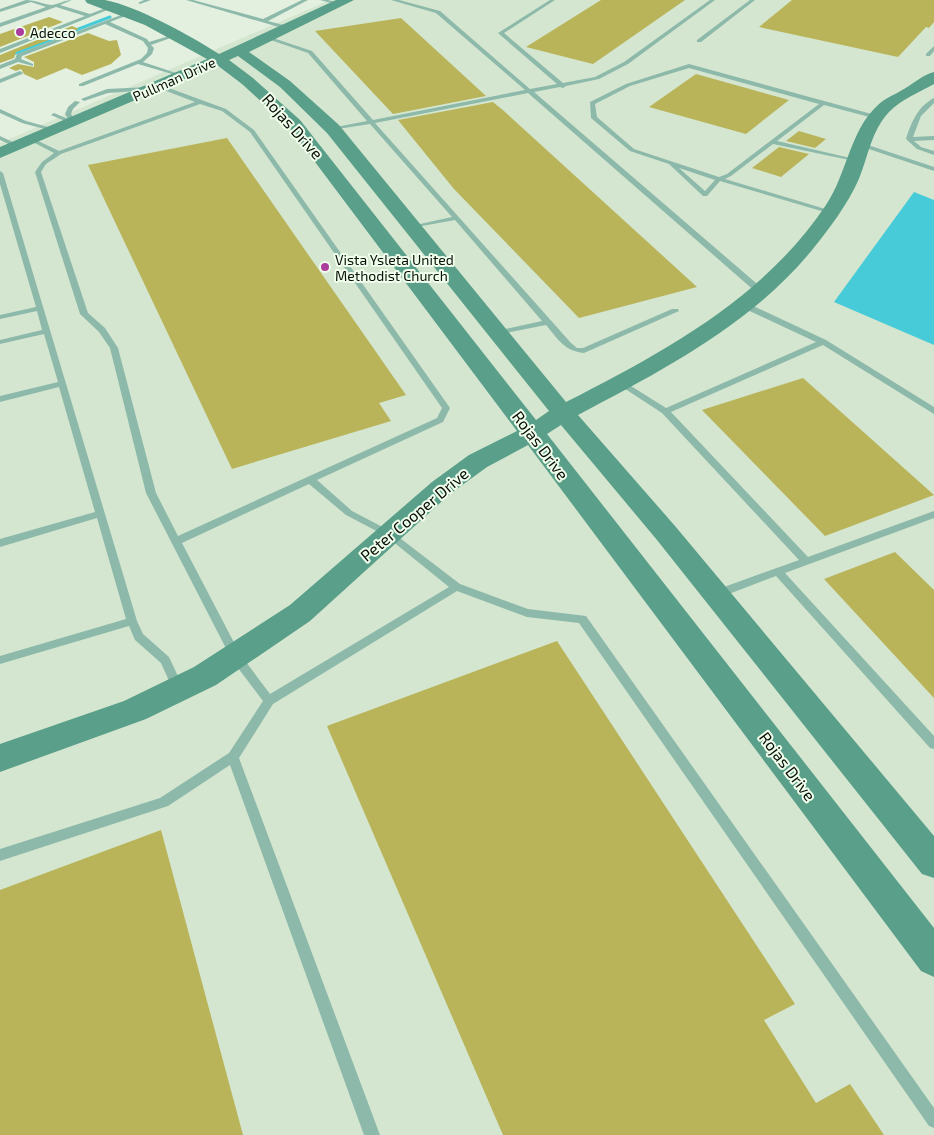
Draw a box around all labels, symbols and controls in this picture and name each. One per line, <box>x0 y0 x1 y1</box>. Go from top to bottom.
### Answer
place label: Adecco <box>30 24 76 41</box>
marker: Adecco <box>14 26 26 38</box>
street label: Pullman Drive <box>130 53 218 105</box>
street label: Rojas Drive <box>258 89 327 163</box>
place label: Vista Ysleta United Methodist Church <box>335 251 454 284</box>
marker: Vista Ysleta United Methodist Church <box>319 261 331 273</box>
street label: Rojas Drive <box>508 407 573 484</box>
street label: Peter Cooper Drive <box>356 463 472 565</box>
street label: Rojas Drive <box>755 728 820 805</box>

